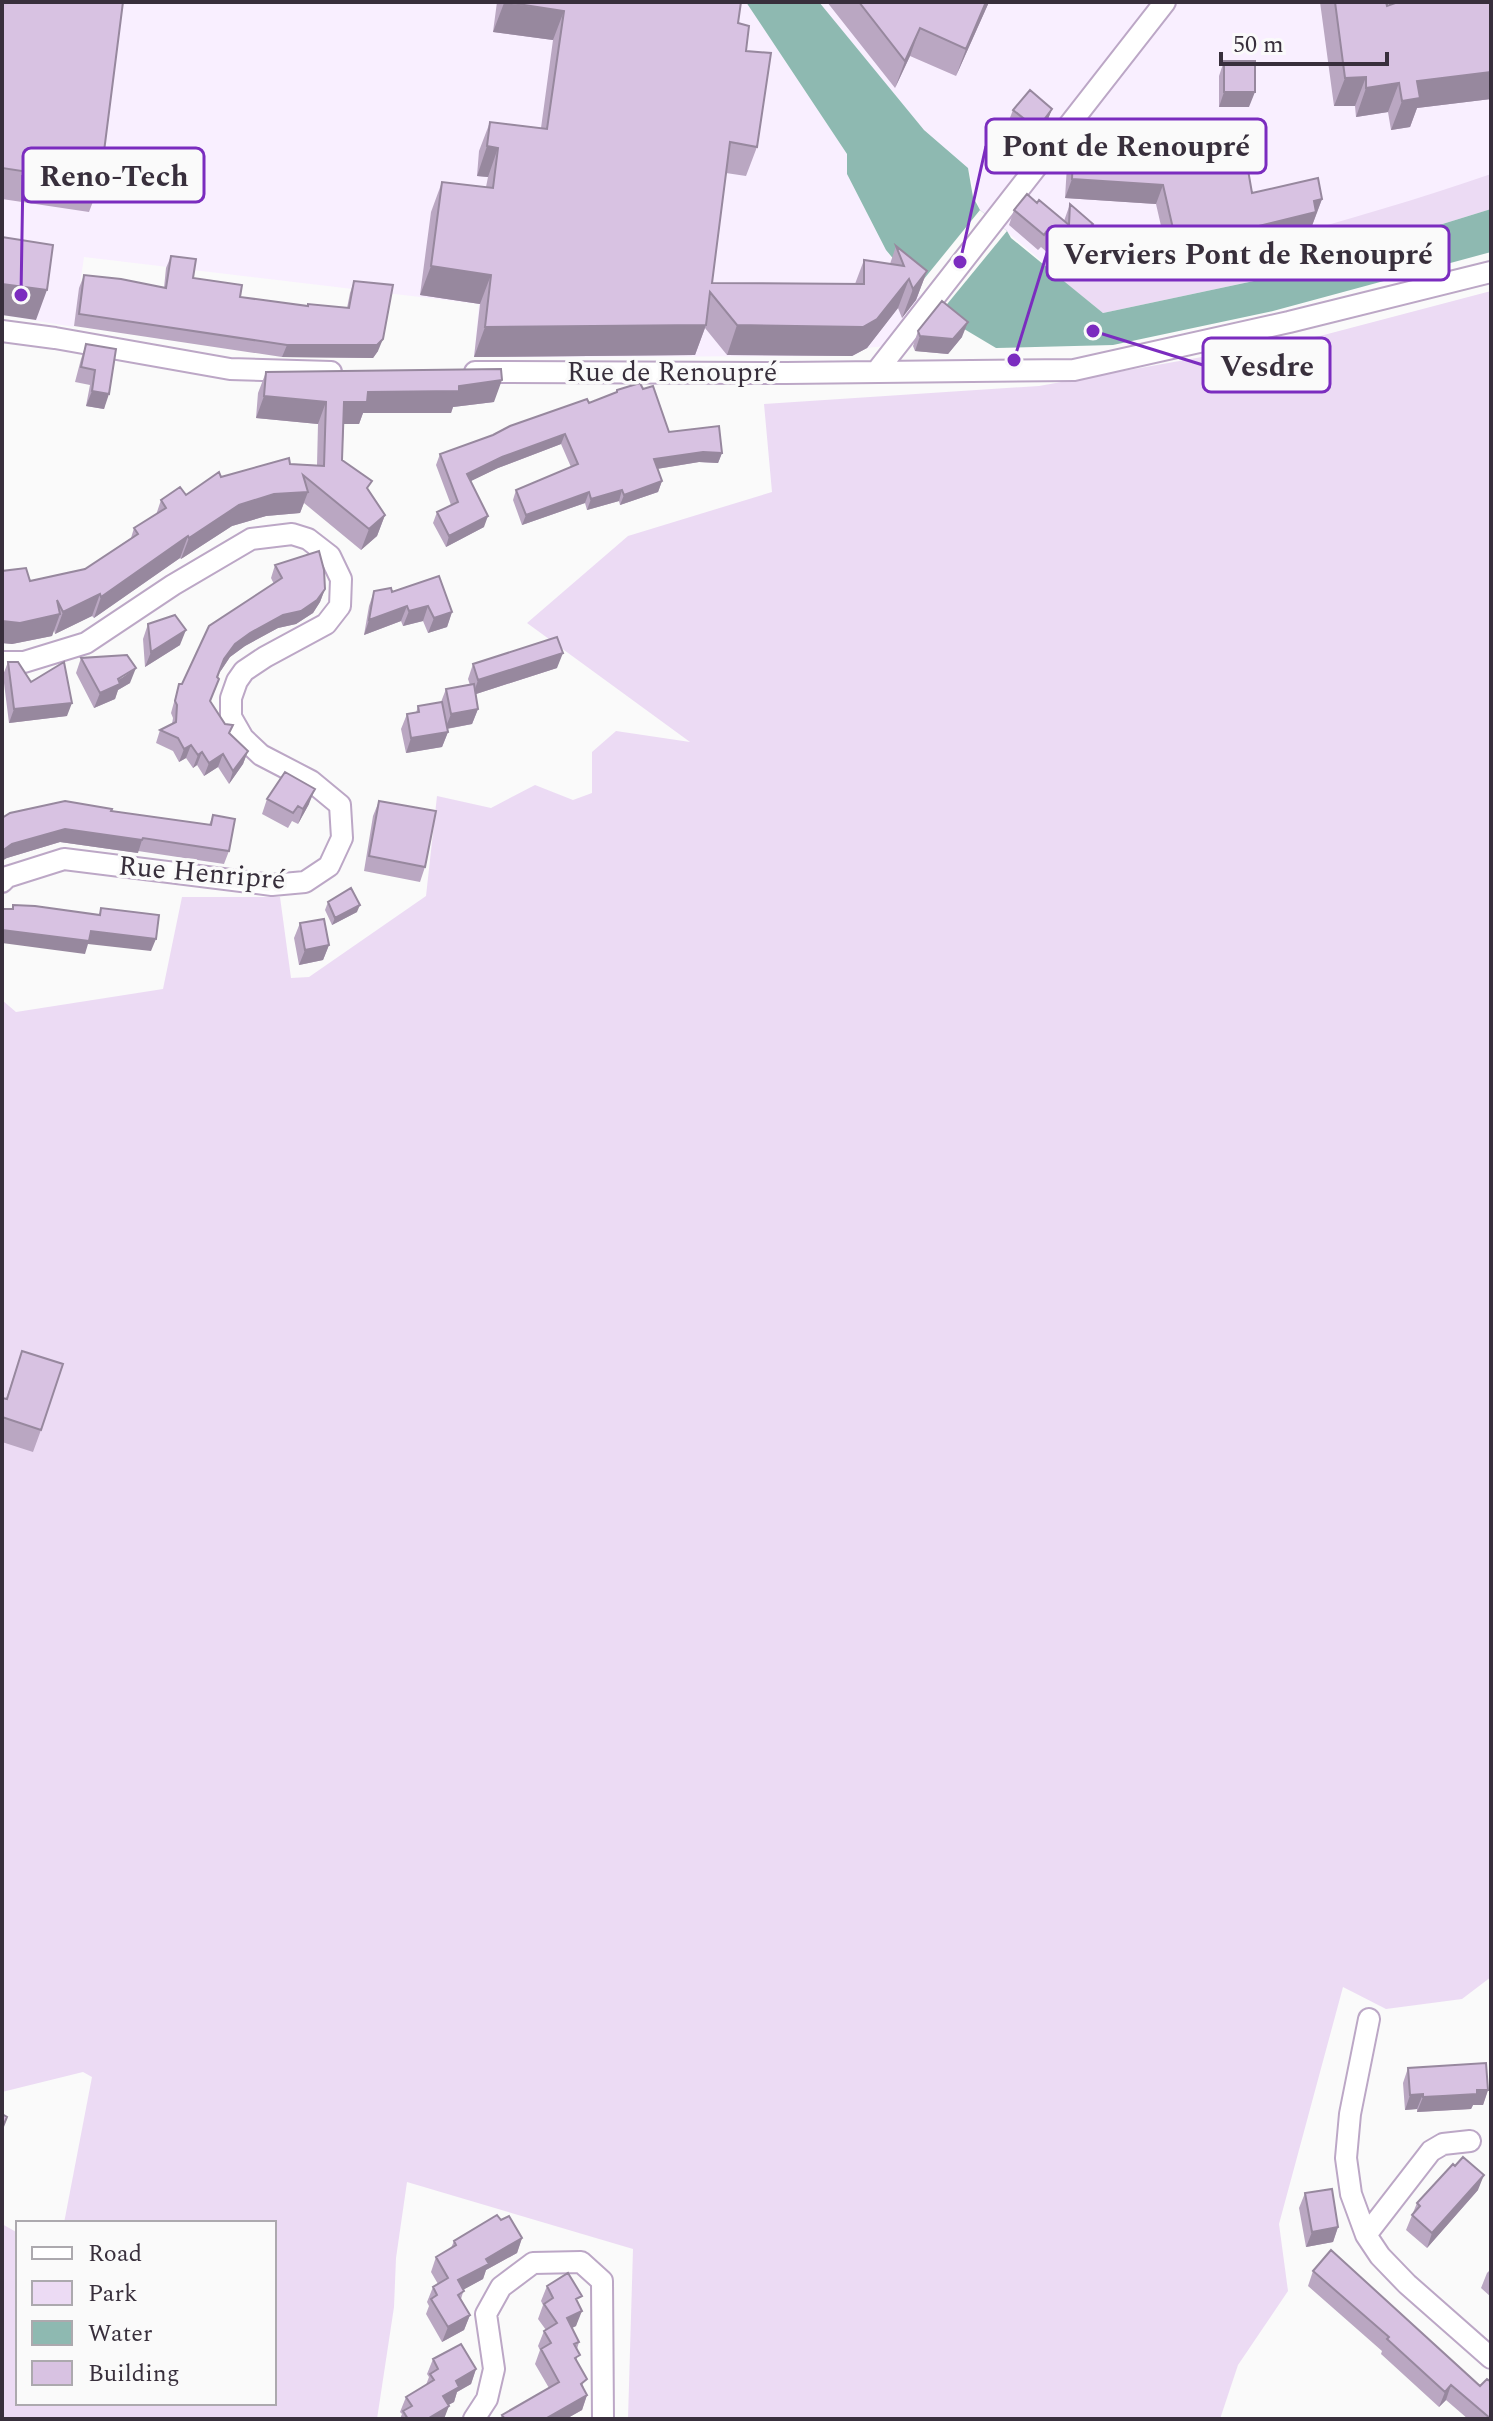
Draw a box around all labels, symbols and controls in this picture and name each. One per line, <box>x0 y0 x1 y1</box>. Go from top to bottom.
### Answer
scale bar <box>1221 16 1387 66</box>
text: 50 m <box>1233 27 1284 63</box>
callout: Pont de Renoupré <box>986 119 1266 173</box>
text: Pont de Renoupré <box>1002 124 1250 170</box>
callout: Reno-Tech <box>23 148 204 202</box>
text: Reno-Tech <box>39 154 189 200</box>
callout: Verviers Pont de Renoupré <box>1047 226 1449 280</box>
text: Verviers Pont de Renoupré <box>1063 232 1433 278</box>
callout: Vesdre <box>1203 338 1330 392</box>
text: Vesdre <box>1220 344 1314 390</box>
street label: Rue de Renoupré <box>567 351 777 394</box>
street label: Rue Henripré <box>117 844 287 902</box>
legend <box>16 2221 276 2405</box>
text: Road <box>88 2236 142 2272</box>
text: Park <box>88 2276 138 2312</box>
text: Water <box>88 2316 152 2352</box>
text: Building <box>88 2356 180 2392</box>

